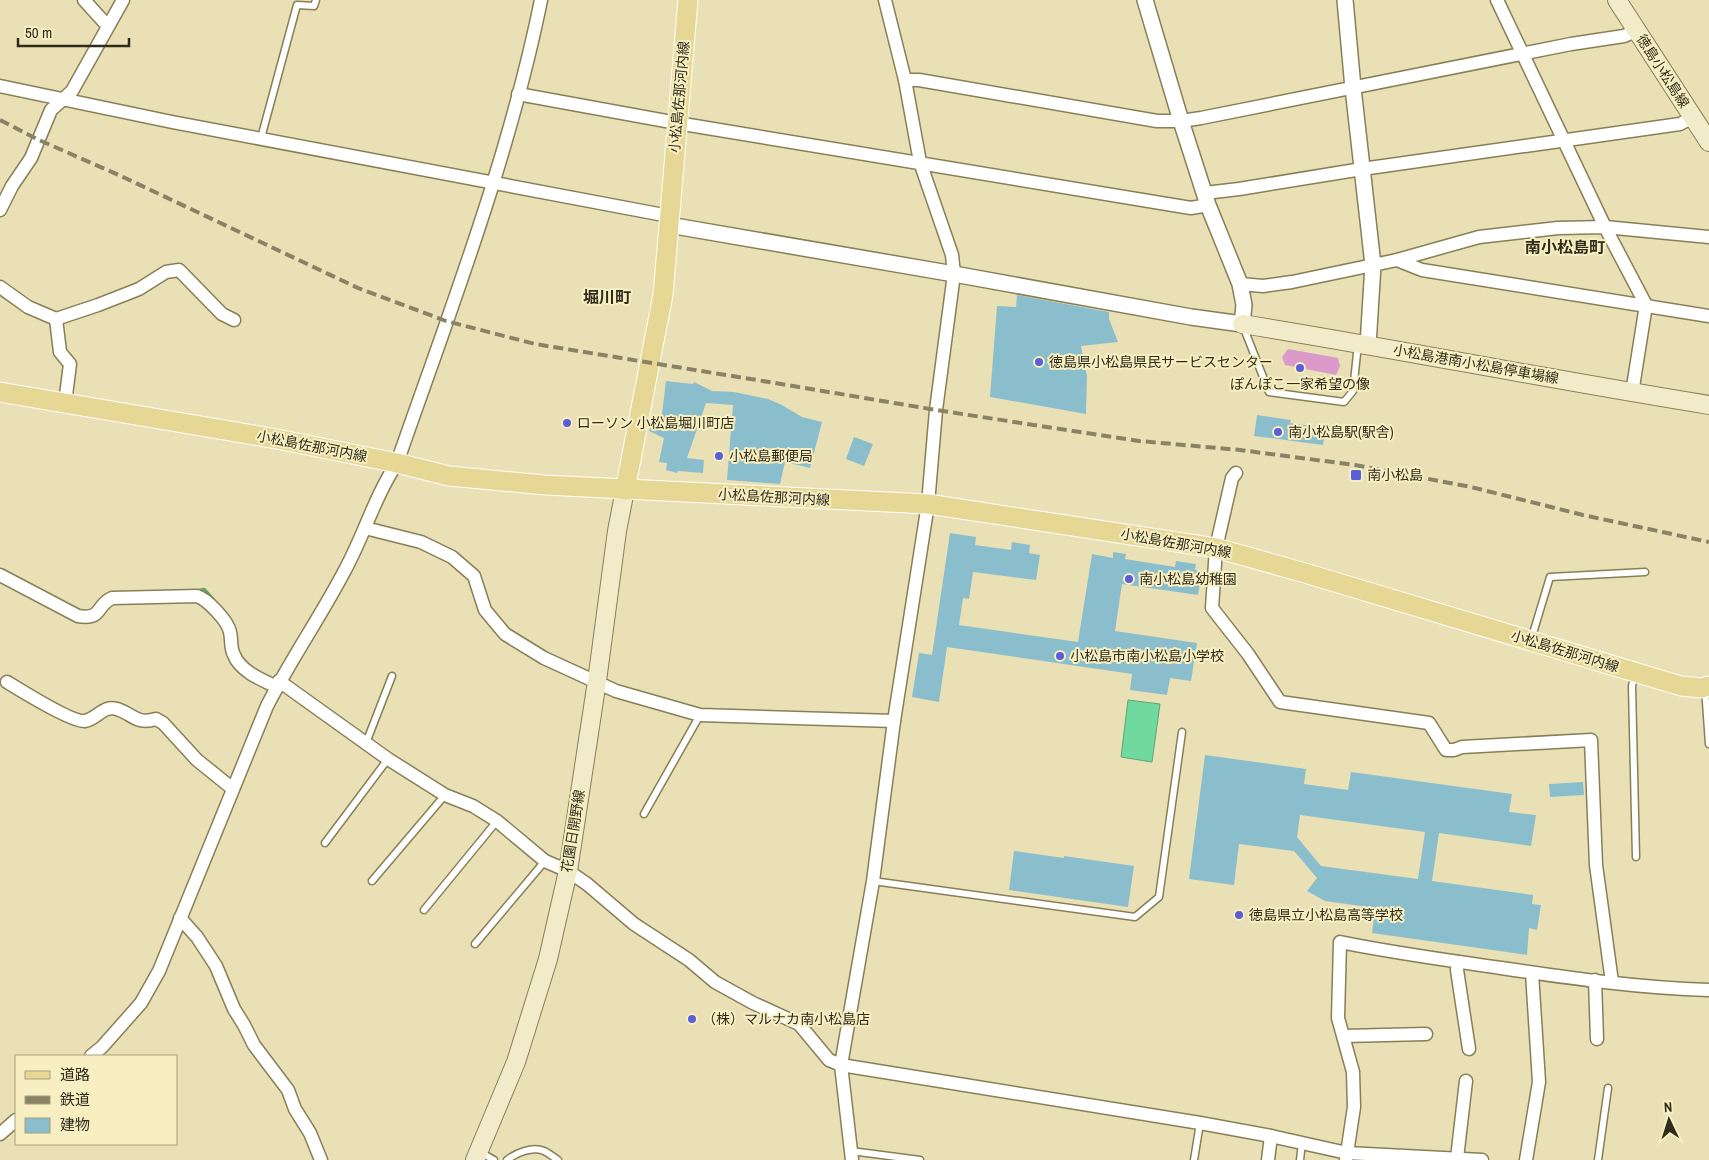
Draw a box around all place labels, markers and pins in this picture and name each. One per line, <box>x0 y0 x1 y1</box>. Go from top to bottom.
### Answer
place label: 徳島県小松島県民サービスセンター <box>1049 353 1273 371</box>
marker: 徳島県小松島県民サービスセンター <box>1033 356 1045 368</box>
marker: ぽんぽこ一家希望の像 <box>1294 362 1306 374</box>
place label: ぽんぽこ一家希望の像 <box>1230 375 1370 393</box>
place label: ローソン 小松島堀川町店 <box>577 414 734 432</box>
marker: ローソン 小松島堀川町店 <box>561 417 573 429</box>
place label: 南小松島駅(駅舎) <box>1288 423 1394 441</box>
marker: 南小松島駅(駅舎) <box>1272 426 1284 438</box>
place label: 小松島郵便局 <box>729 447 813 465</box>
marker: 小松島郵便局 <box>713 450 725 462</box>
place label: 南小松島 <box>1367 466 1423 484</box>
marker: 南小松島 <box>1349 468 1363 482</box>
place label: 南小松島幼稚園 <box>1139 570 1237 588</box>
marker: 南小松島幼稚園 <box>1123 573 1135 585</box>
place label: 小松島市南小松島小学校 <box>1070 647 1224 665</box>
marker: 小松島市南小松島小学校 <box>1054 650 1066 662</box>
place label: 徳島県立小松島高等学校 <box>1249 906 1403 924</box>
marker: 徳島県立小松島高等学校 <box>1233 909 1245 921</box>
place label: （株）マルナカ南小松島店 <box>702 1010 870 1028</box>
marker: （株）マルナカ南小松島店 <box>686 1013 698 1025</box>

